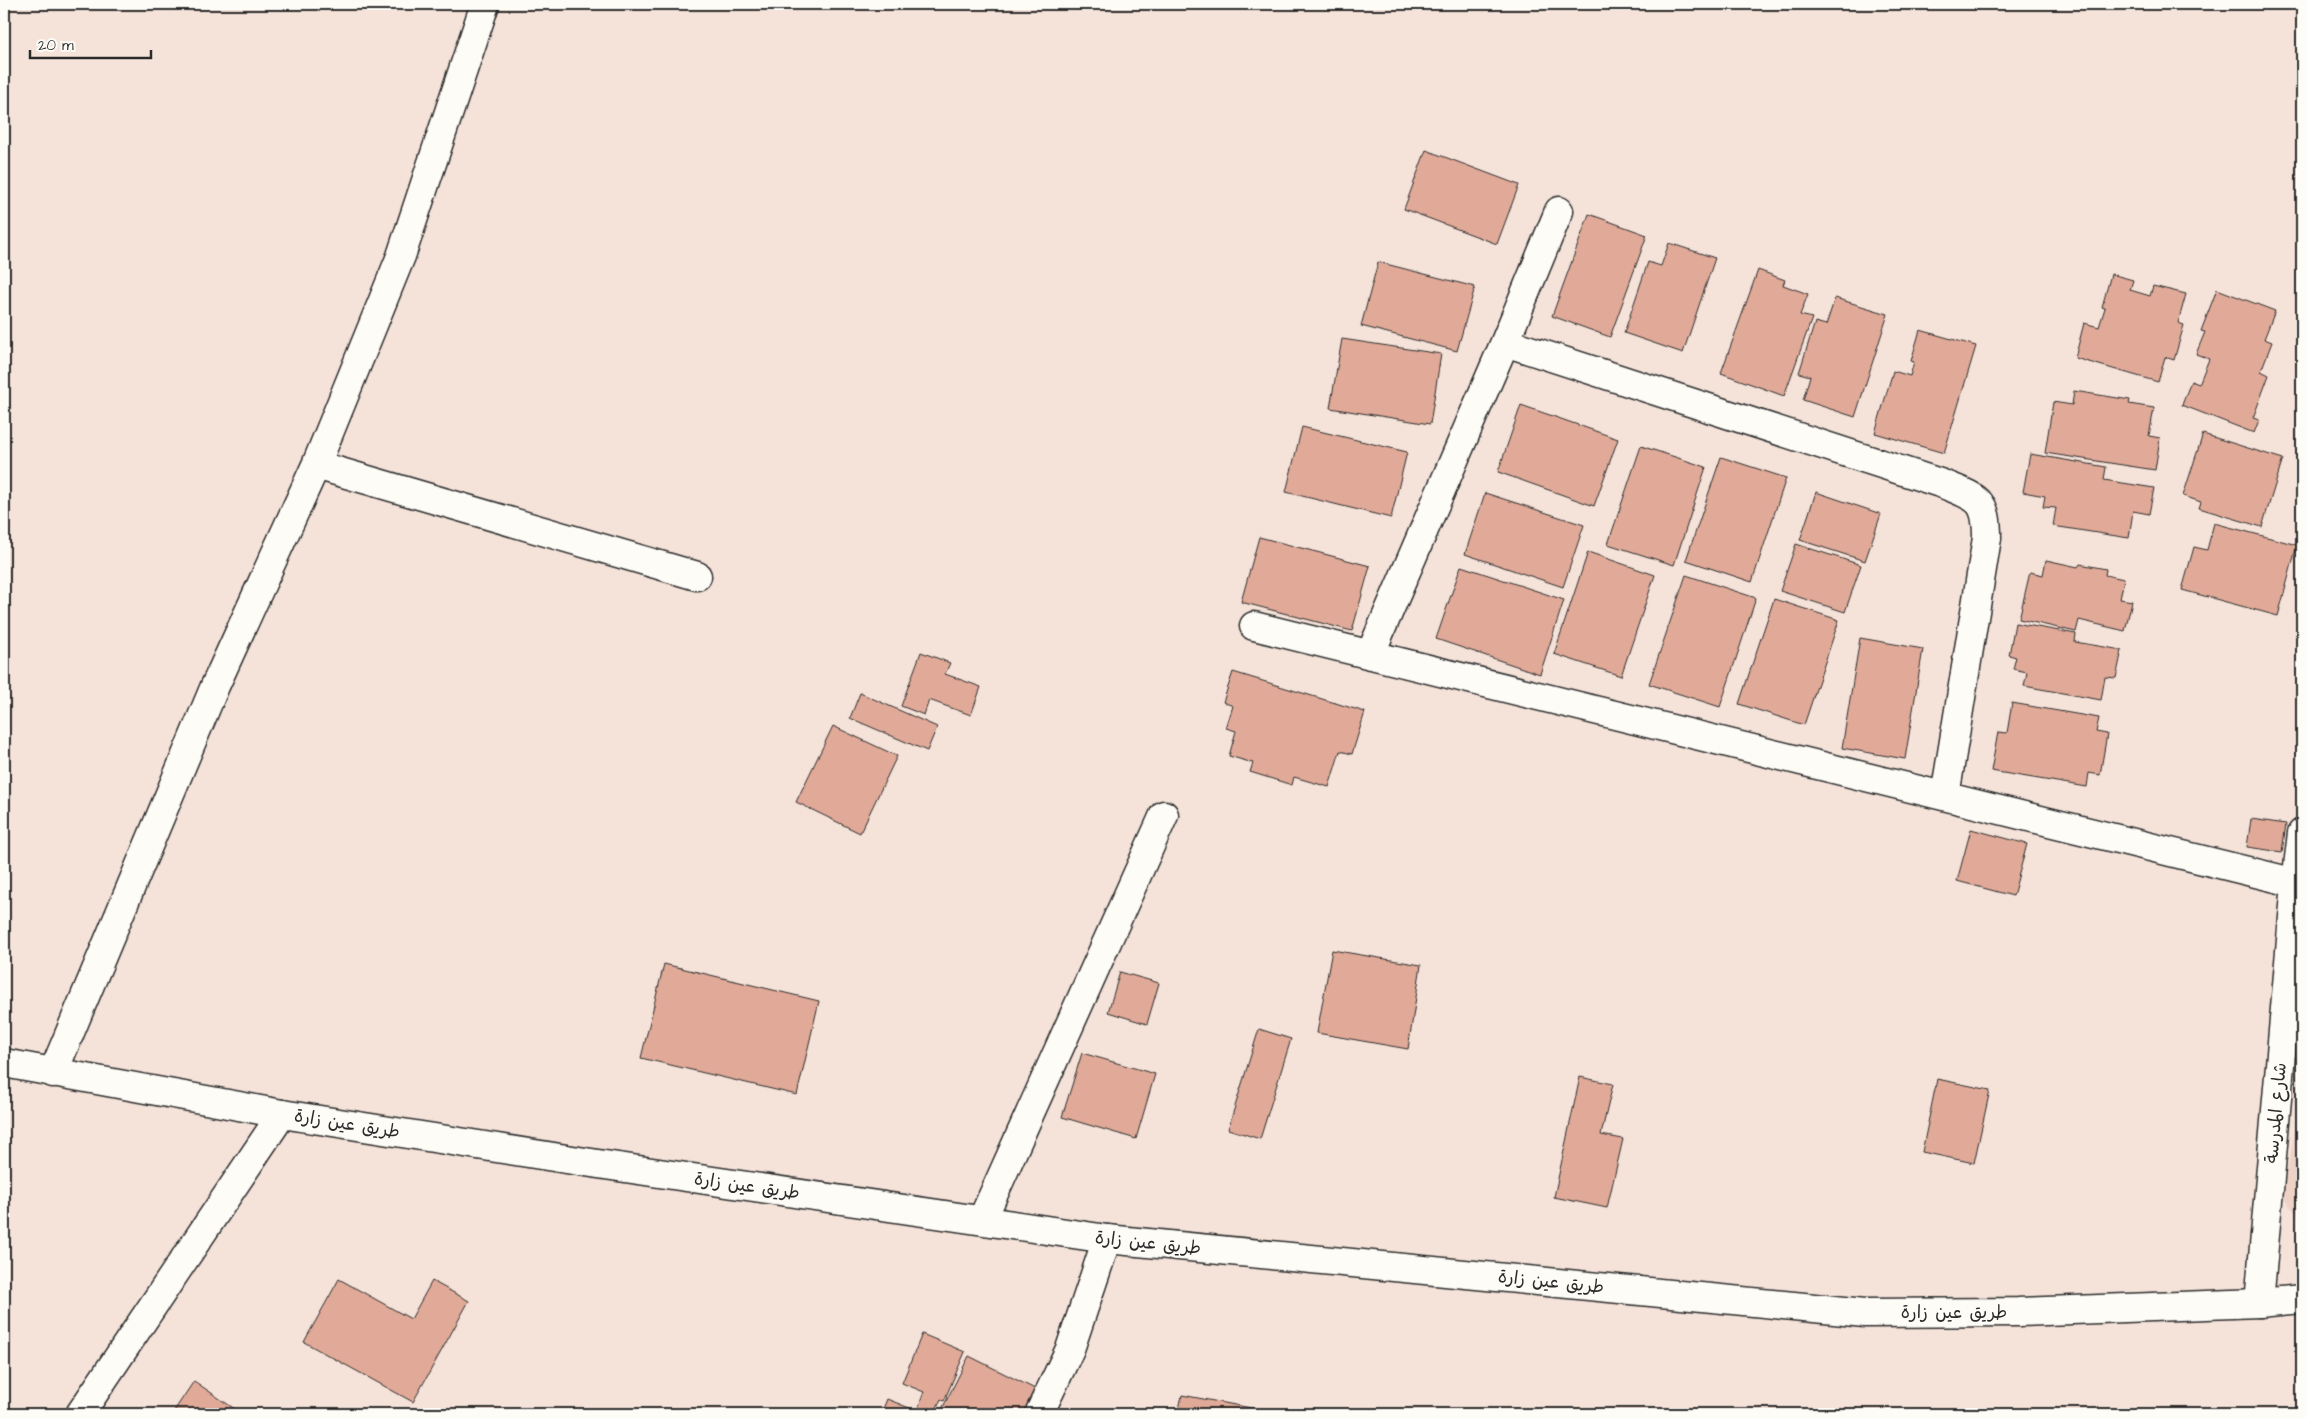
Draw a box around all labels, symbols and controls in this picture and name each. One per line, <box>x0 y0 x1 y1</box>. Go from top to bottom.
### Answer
scale bar <box>30 28 151 60</box>
text: 20 m <box>38 35 74 56</box>
street label: شارع المدرسة <box>2259 1062 2293 1164</box>
street label: طريق عين زارة <box>292 1103 402 1145</box>
street label: طريق عين زارة <box>693 1166 801 1206</box>
street label: طريق عين زارة <box>1094 1225 1202 1261</box>
street label: طريق عين زارة <box>1497 1264 1605 1300</box>
street label: طريق عين زارة <box>1901 1300 2007 1325</box>

